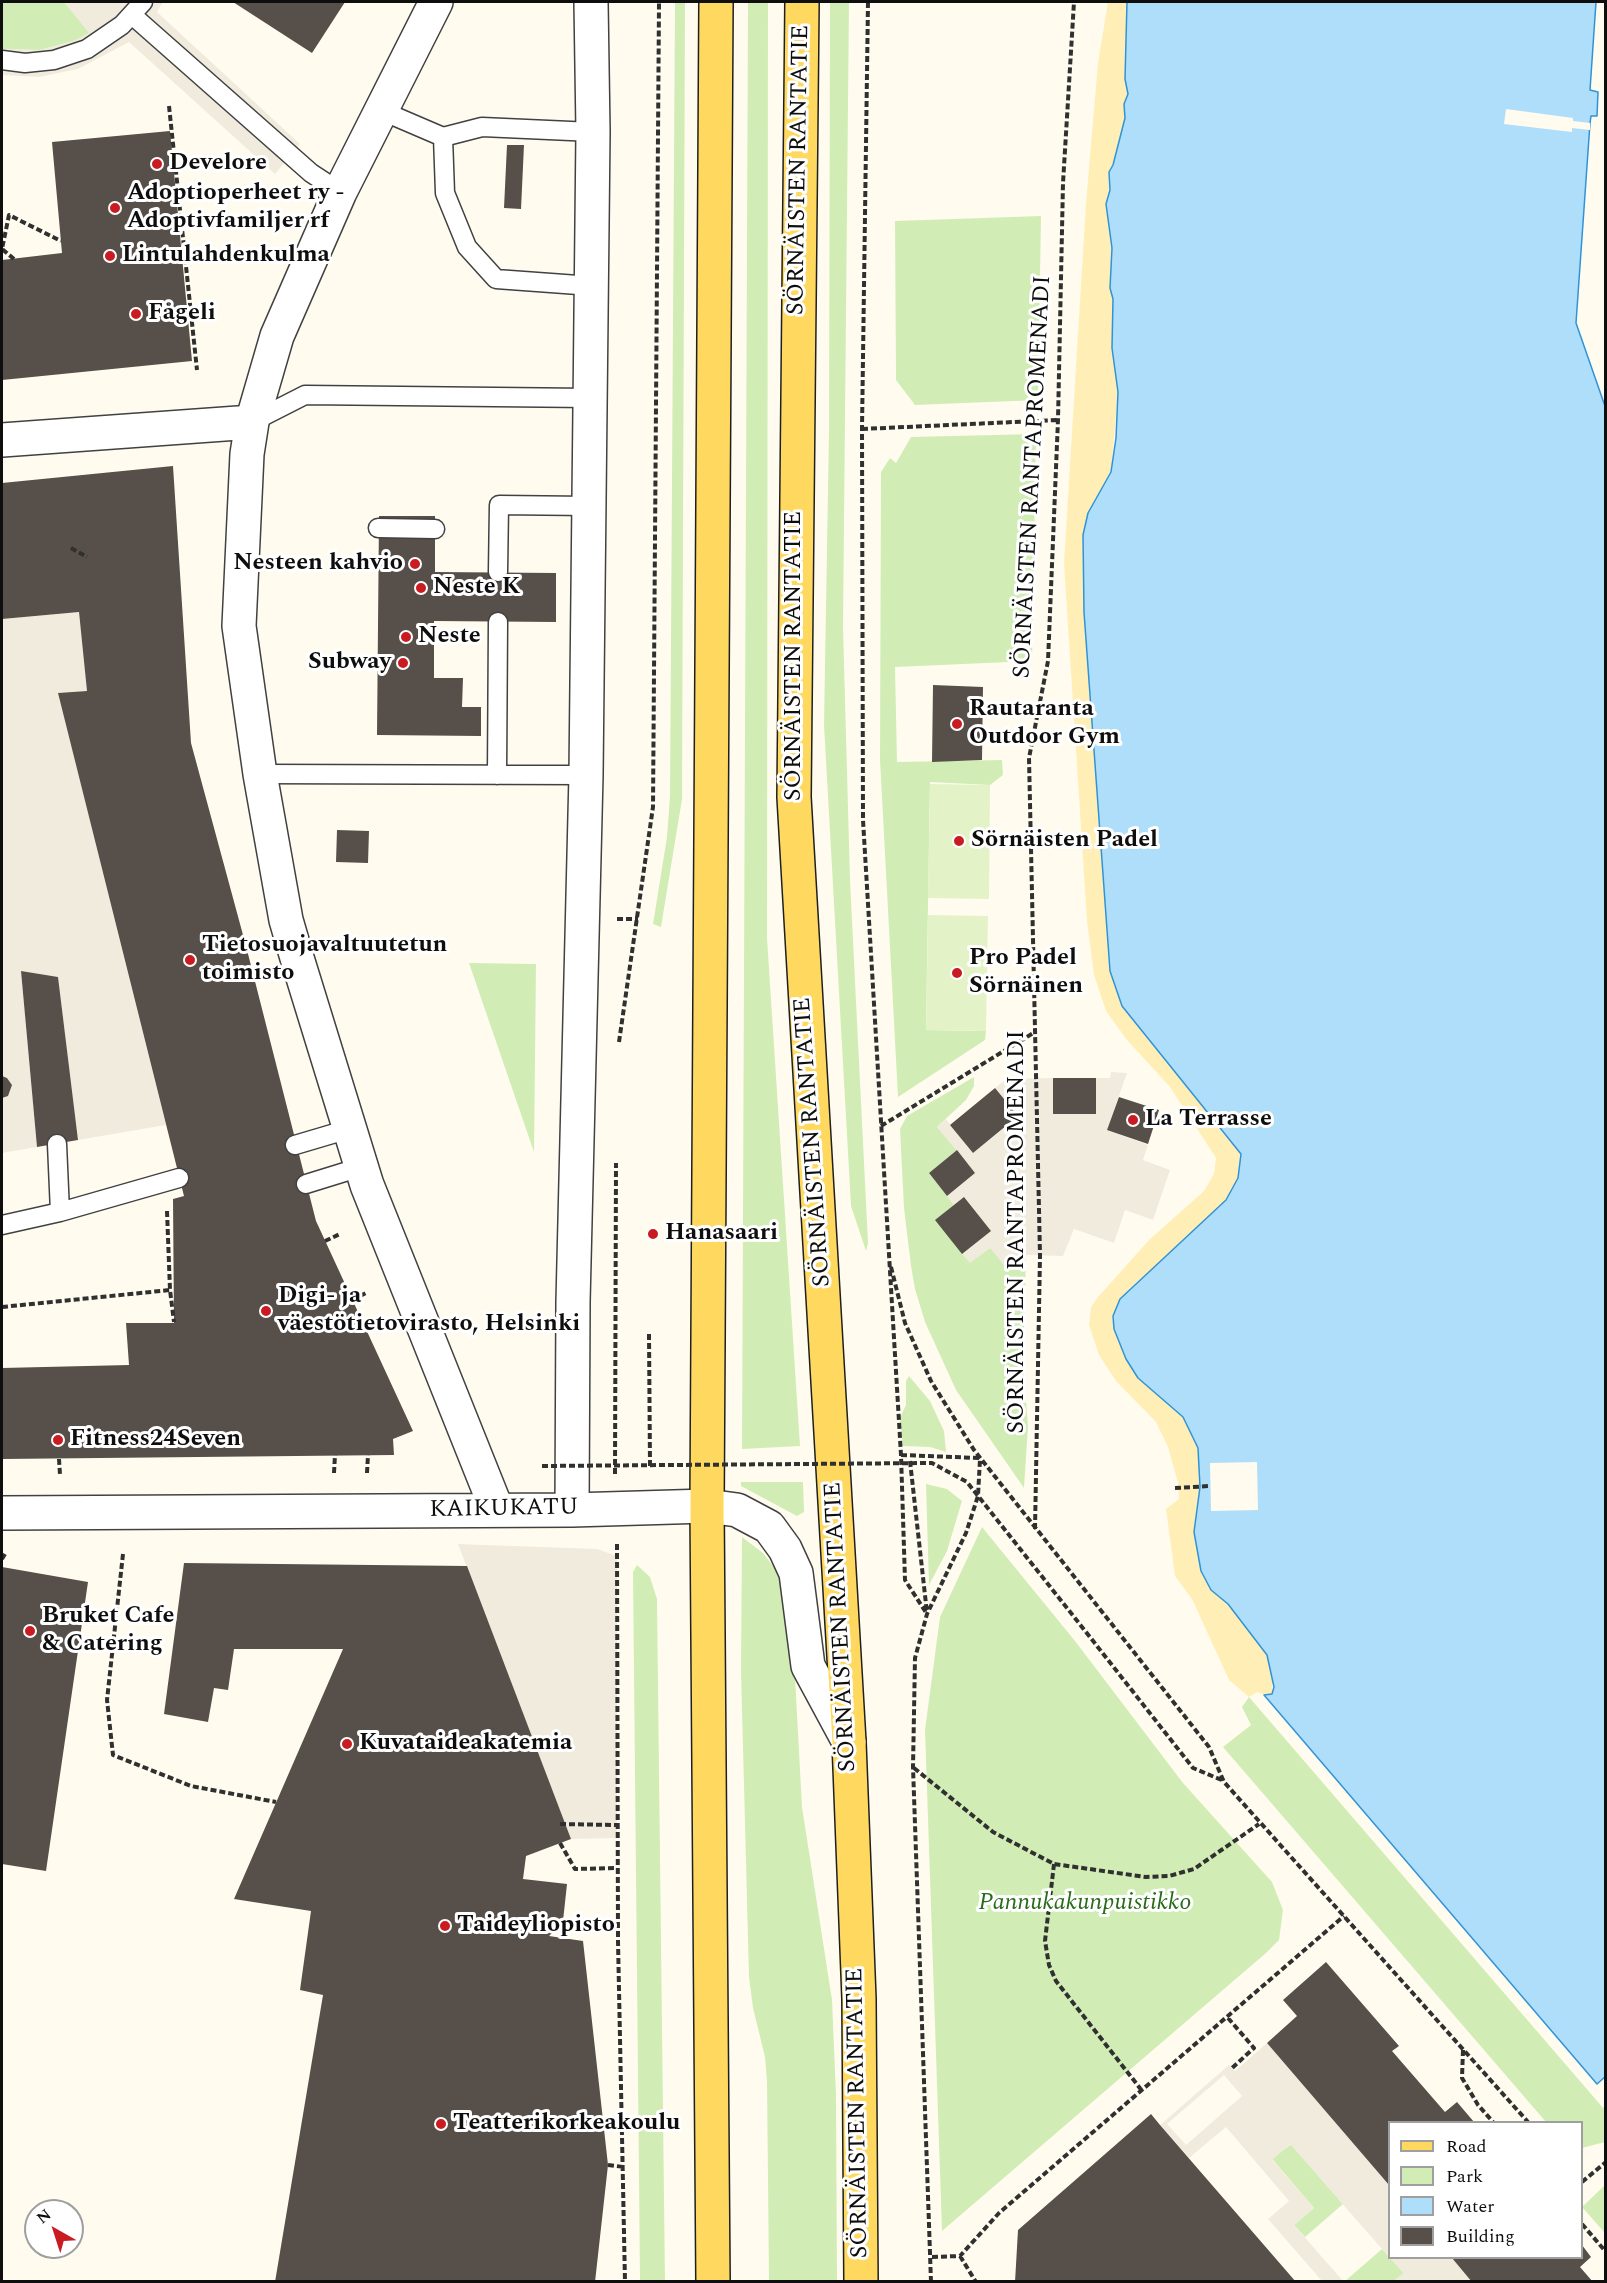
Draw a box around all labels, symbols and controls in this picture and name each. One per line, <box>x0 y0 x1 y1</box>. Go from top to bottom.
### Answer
street label: SÖRNÄISTEN RANTATIE <box>783 25 817 315</box>
place label: Develore <box>169 150 267 178</box>
marker: Develore <box>150 157 164 171</box>
place label: Adoptioperheet ry - Adoptivfamiljer rf <box>127 180 344 236</box>
marker: Adoptioperheet ry - Adoptivfamiljer rf <box>108 201 122 215</box>
place label: Lintulahdenkulma <box>122 242 330 270</box>
marker: Lintulahdenkulma <box>103 249 117 263</box>
street label: SÖRNÄISTEN RANTAPROMENADI <box>1009 275 1059 679</box>
place label: Fågeli <box>148 300 216 328</box>
marker: Fågeli <box>129 307 143 321</box>
street label: SÖRNÄISTEN RANTATIE <box>781 511 809 801</box>
place label: Nesteen kahvio <box>233 550 403 578</box>
marker: Nesteen kahvio <box>408 557 422 571</box>
place label: Neste K <box>433 574 520 602</box>
marker: Neste K <box>414 581 428 595</box>
place label: Neste <box>418 623 481 651</box>
marker: Neste <box>399 630 413 644</box>
place label: Subway <box>308 649 391 677</box>
marker: Subway <box>396 656 410 670</box>
place label: Rautaranta Outdoor Gym <box>969 696 1120 752</box>
marker: Rautaranta Outdoor Gym <box>950 717 964 731</box>
place label: Sörnäisten Padel <box>971 827 1158 855</box>
marker: Sörnäisten Padel <box>952 834 966 848</box>
place label: Tietosuojavaltuutetun toimisto <box>202 932 447 988</box>
place label: Pro Padel Sörnäinen <box>969 945 1083 1001</box>
marker: Tietosuojavaltuutetun toimisto <box>183 953 197 967</box>
marker: Pro Padel Sörnäinen <box>950 966 964 980</box>
street label: SÖRNÄISTEN RANTATIE <box>790 996 838 1288</box>
street label: SÖRNÄISTEN RANTAPROMENADI <box>1004 1030 1032 1434</box>
place label: La Terrasse <box>1145 1106 1272 1134</box>
marker: La Terrasse <box>1126 1113 1140 1127</box>
place label: Hanasaari <box>665 1220 778 1248</box>
marker: Hanasaari <box>646 1227 660 1241</box>
place label: Digi- ja väestötietovirasto, Helsinki <box>278 1283 580 1339</box>
marker: Digi- ja väestötietovirasto, Helsinki <box>259 1304 273 1318</box>
place label: Fitness24Seven <box>70 1426 241 1454</box>
marker: Fitness24Seven <box>51 1433 65 1447</box>
street label: SÖRNÄISTEN RANTATIE <box>820 1481 864 1773</box>
street label: KAIKUKATU <box>429 1494 579 1526</box>
place label: Bruket Cafe & Catering <box>42 1603 174 1659</box>
marker: Bruket Cafe & Catering <box>23 1624 37 1638</box>
place label: Kuvataideakatemia <box>359 1730 572 1758</box>
marker: Kuvataideakatemia <box>340 1737 354 1751</box>
park label: Pannukakunpuistikko <box>979 1890 1191 1918</box>
place label: Taideyliopisto <box>457 1912 615 1940</box>
marker: Taideyliopisto <box>438 1919 452 1933</box>
street label: SÖRNÄISTEN RANTATIE <box>842 1968 876 2258</box>
place label: Teatterikorkeakoulu <box>453 2110 680 2138</box>
marker: Teatterikorkeakoulu <box>434 2117 448 2131</box>
legend <box>1388 2121 1583 2259</box>
text: Road <box>1446 2133 1487 2160</box>
text: Park <box>1446 2163 1483 2190</box>
text: Water <box>1446 2193 1494 2220</box>
north arrow <box>24 2199 84 2259</box>
text: N <box>31 2203 57 2230</box>
text: Building <box>1446 2223 1515 2250</box>

